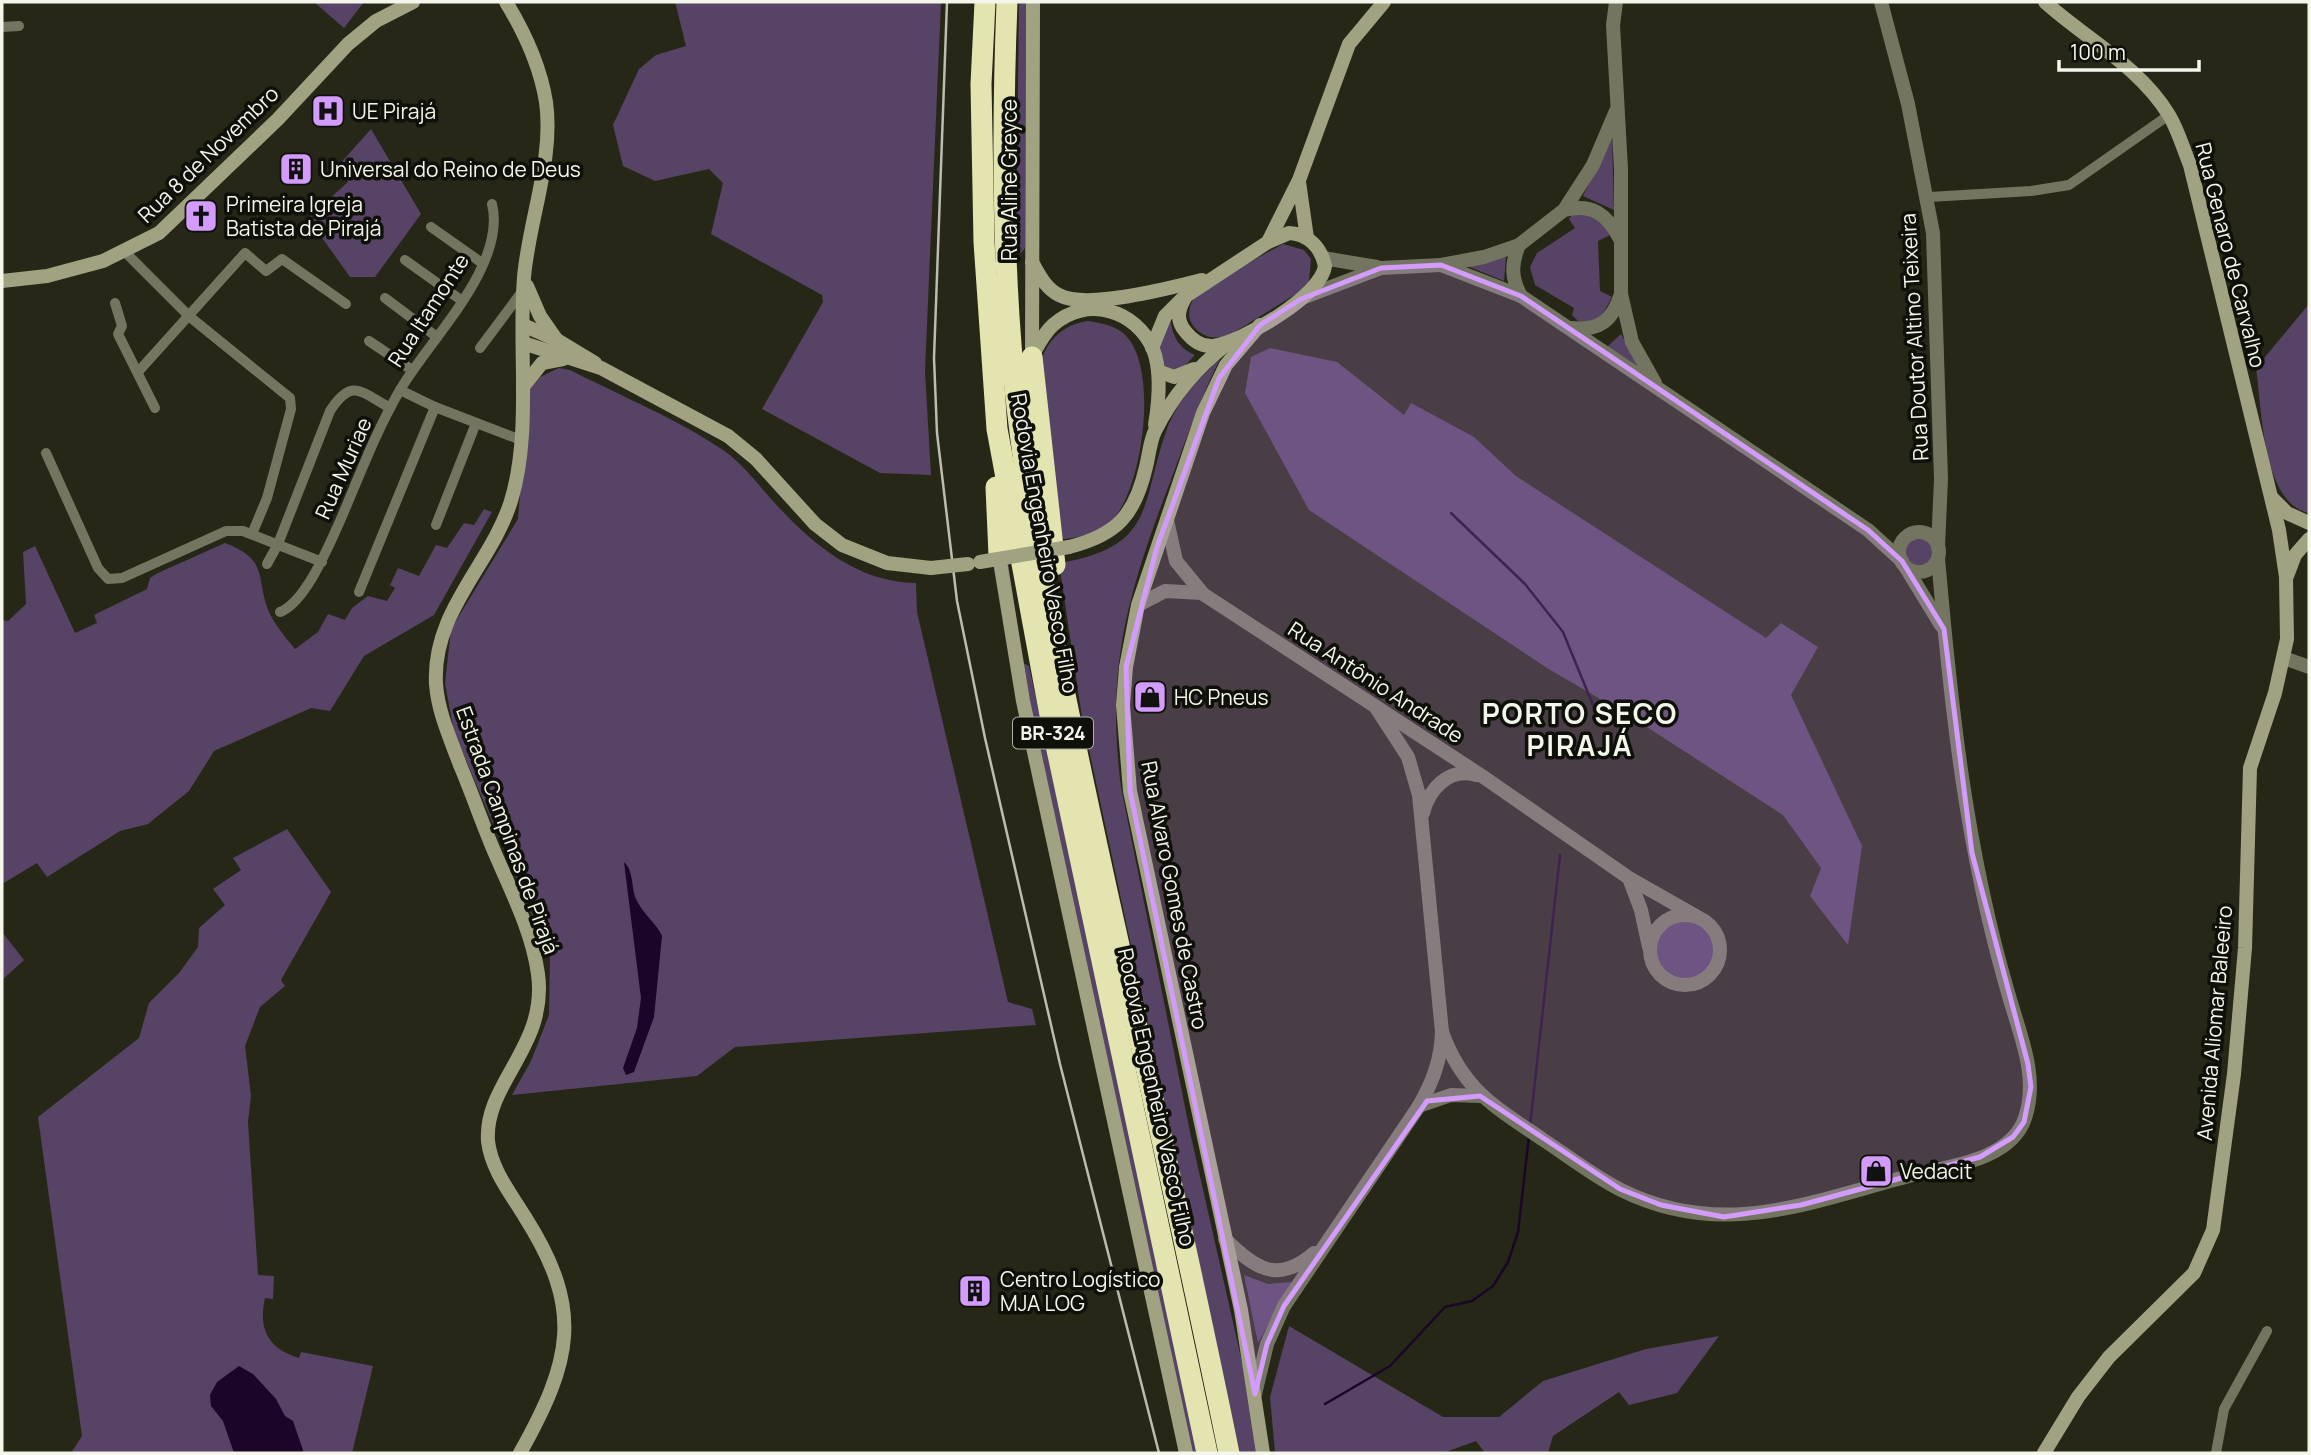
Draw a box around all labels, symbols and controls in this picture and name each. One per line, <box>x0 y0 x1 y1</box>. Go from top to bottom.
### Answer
scale bar <box>2059 28 2199 72</box>
text: 100 m <box>2070 38 2126 66</box>
street label: Rua 8 de Novembro <box>132 79 284 229</box>
hospital icon: UE Pirajá <box>309 92 347 130</box>
place label: UE Pirajá <box>352 97 436 125</box>
street label: Rua Aline Greyce <box>995 99 1023 261</box>
street label: Rua Genaro de Carvalho <box>2189 139 2273 371</box>
building icon: Universal do Reino de Deus <box>277 150 315 188</box>
place label: Universal do Reino de Deus <box>320 155 581 183</box>
place label: Primeira Igreja Batista de Pirajá <box>226 190 381 242</box>
church icon: Primeira Igreja Batista de Pirajá <box>182 197 220 235</box>
street label: Rua Doutor Altino Teixeira <box>1894 212 1934 462</box>
street label: Rua Itamonte <box>381 248 475 372</box>
street label: Rodovia Engenheiro Vasco Filho <box>1005 391 1085 695</box>
street label: Rua Muriae <box>308 413 378 523</box>
street label: Rua Antônio Andrade <box>1283 615 1469 749</box>
shop icon: HC Pneus <box>1131 678 1169 716</box>
place label: HC Pneus <box>1174 683 1268 711</box>
district label: PORTO SECO PIRAJÁ <box>1482 694 1678 764</box>
street label: Estrada Campinas de Pirajá <box>450 702 566 958</box>
road number: BR-324 <box>1013 718 1093 748</box>
street label: Rua Alvaro Gomes de Castro <box>1135 758 1215 1032</box>
street label: Avenida Aliomar Baleeiro <box>2190 904 2238 1142</box>
street label: Rodovia Engenheiro Vasco Filho <box>1112 945 1202 1249</box>
shop icon: Vedacit <box>1857 1152 1895 1190</box>
place label: Vedacit <box>1900 1157 1972 1185</box>
place label: Centro Logístico MJA LOG <box>1000 1265 1160 1317</box>
building icon: Centro Logístico MJA LOG <box>956 1272 994 1310</box>

